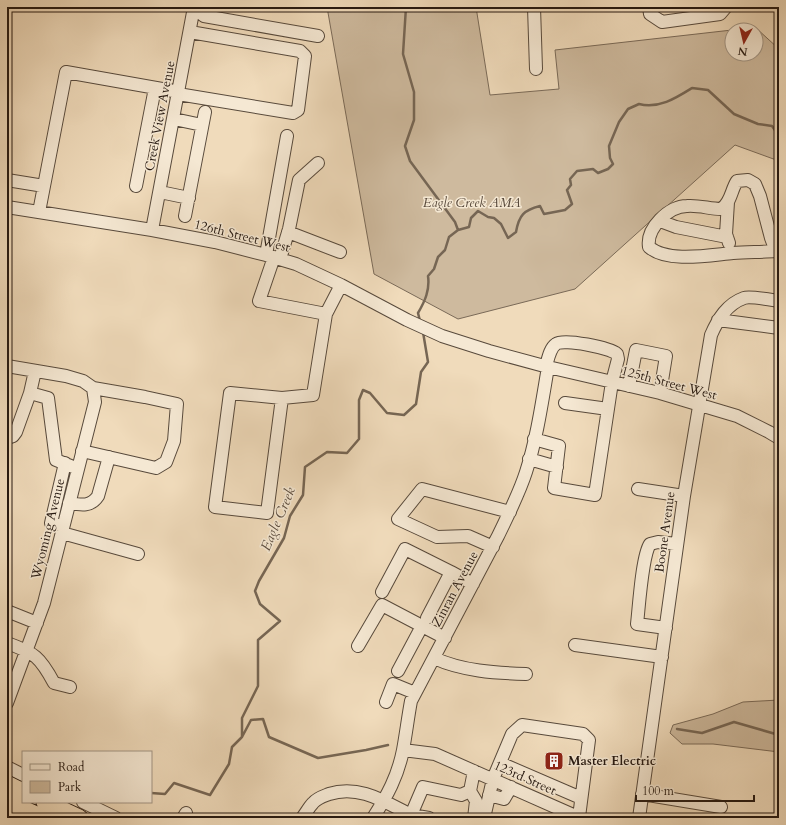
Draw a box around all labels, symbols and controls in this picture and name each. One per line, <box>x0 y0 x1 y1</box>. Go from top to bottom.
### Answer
north arrow <box>724 22 764 62</box>
text: N <box>736 43 748 59</box>
street label: Creek View Avenue <box>140 59 180 173</box>
park label: Eagle Creek AMA <box>423 194 521 212</box>
street label: 126th Street West <box>192 215 292 257</box>
street label: 125th Street West <box>619 362 719 404</box>
street label: Wyoming Avenue <box>27 477 69 582</box>
water label: Eagle Creek <box>256 484 300 554</box>
street label: Boone Avenue <box>650 490 680 574</box>
street label: Zinran Avenue <box>427 548 483 630</box>
building icon: Master Electric <box>543 750 565 772</box>
legend <box>22 751 152 803</box>
place label: Master Electric <box>568 752 656 770</box>
street label: 123rd Street <box>491 756 559 800</box>
text: Road <box>58 759 85 775</box>
scale bar <box>636 777 754 803</box>
text: Park <box>58 779 82 795</box>
text: 100 m <box>642 783 675 799</box>

